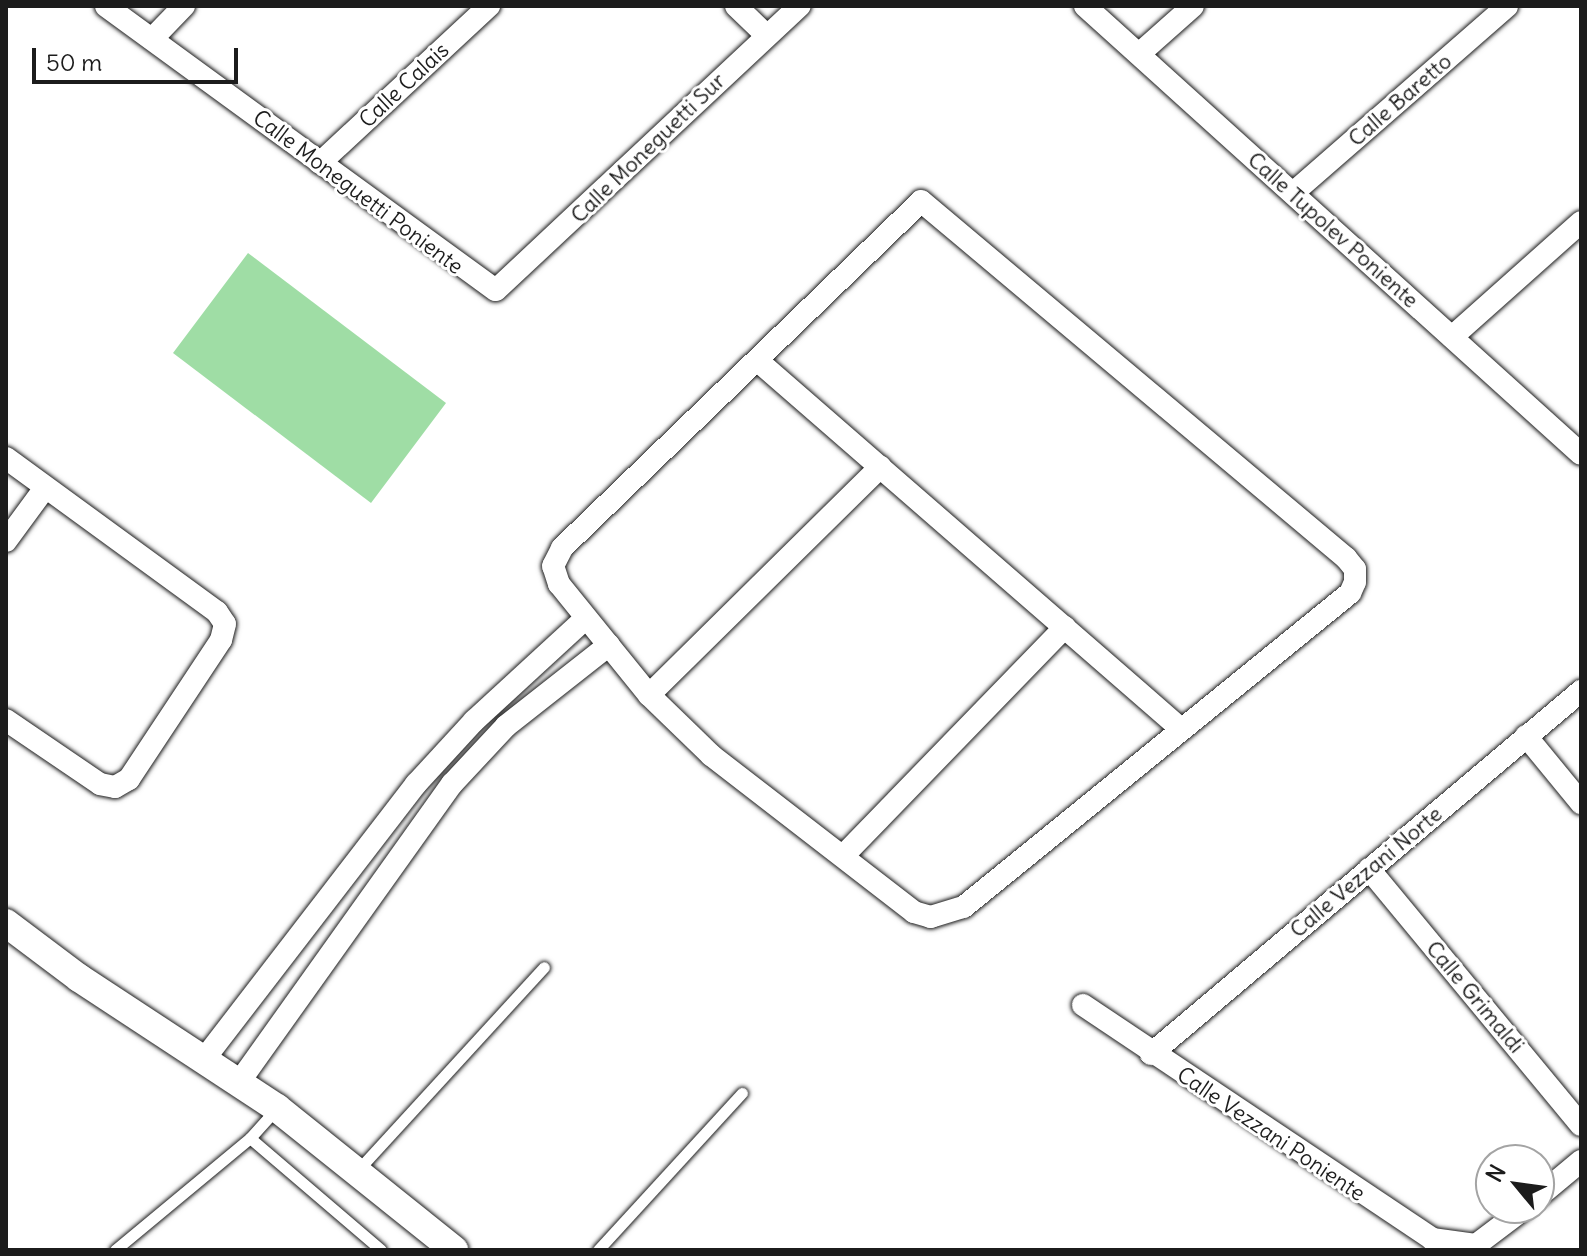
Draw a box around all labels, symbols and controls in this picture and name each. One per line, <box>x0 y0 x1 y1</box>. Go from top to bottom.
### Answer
scale bar <box>36 32 242 82</box>
street label: Calle Calais <box>354 37 454 133</box>
text: 50 m <box>46 47 102 77</box>
street label: Calle Baretto <box>1343 48 1457 152</box>
street label: Calle Moneguetti Sur <box>565 68 731 228</box>
street label: Calle Moneguetti Poniente <box>248 104 468 280</box>
street label: Calle Tupolev Poniente <box>1242 146 1424 314</box>
street label: Calle Vezzani Norte <box>1285 801 1447 943</box>
street label: Calle Grimaldi <box>1420 936 1530 1058</box>
street label: Calle Vezzani Poniente <box>1172 1061 1370 1207</box>
north arrow <box>1475 1144 1555 1224</box>
text: N <box>1480 1160 1512 1187</box>

